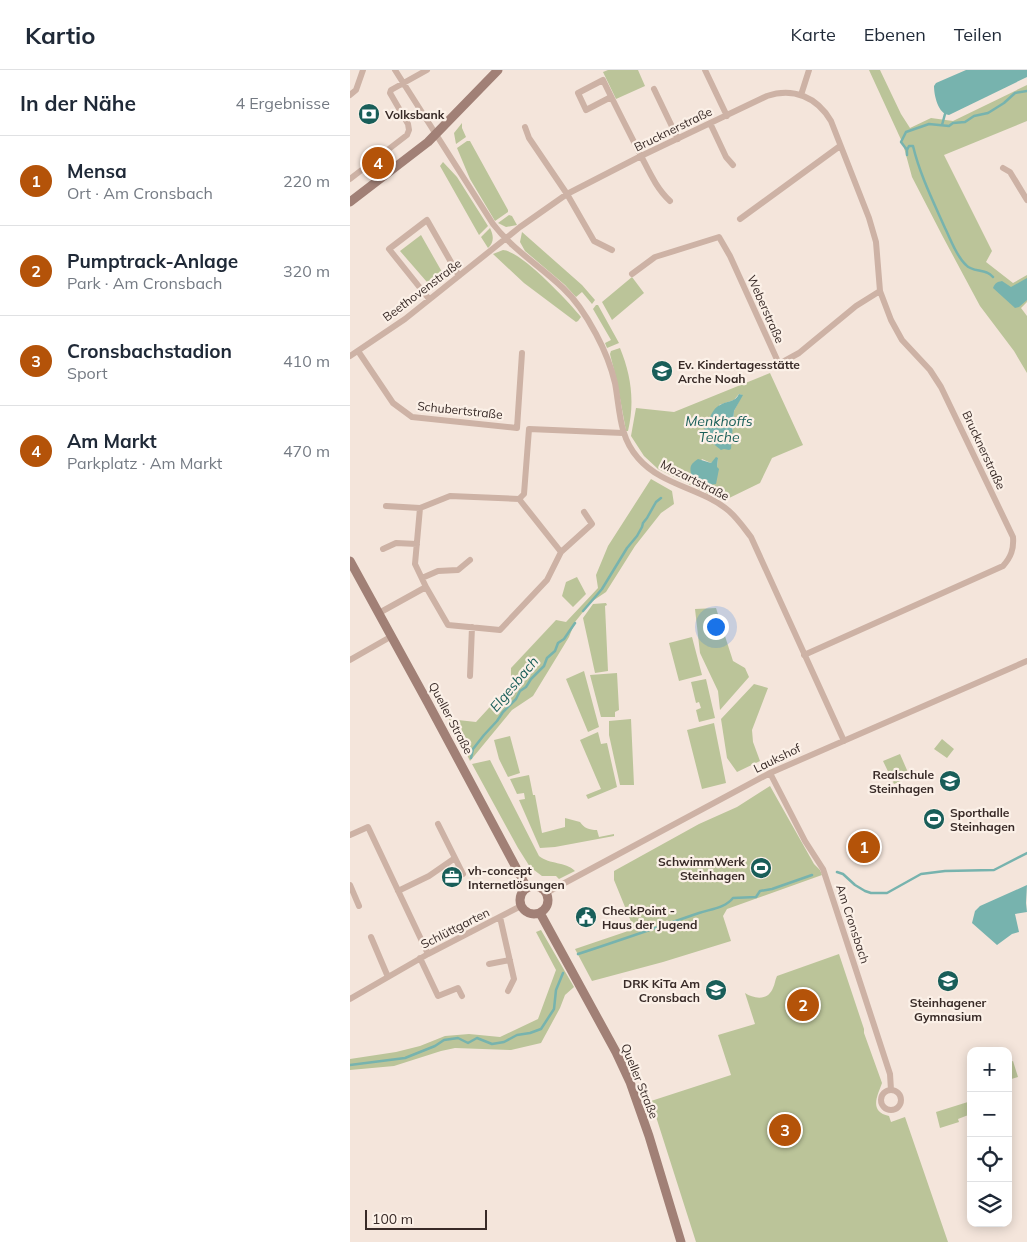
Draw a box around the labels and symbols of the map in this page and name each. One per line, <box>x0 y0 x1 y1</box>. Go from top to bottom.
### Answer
bank icon: Volksbank <box>357 102 381 126</box>
street label: Brucknerstraße <box>631 104 715 154</box>
place label: Volksbank <box>384 107 445 122</box>
pin: 4 <box>362 144 394 182</box>
street label: Beethovenstraße <box>380 255 464 325</box>
street label: Weberstraße <box>744 273 788 345</box>
place label: Ev. Kindertagesstätte Arche Noah <box>678 357 800 386</box>
school or university icon: Ev. Kindertagesstätte Arche Noah <box>650 359 674 383</box>
street label: Schubertstraße <box>417 398 503 422</box>
street label: Brucknerstraße <box>959 408 1009 492</box>
water label: Menkhoffs Teiche <box>685 412 753 446</box>
street label: Mozartstraße <box>658 456 732 504</box>
your location <box>703 614 729 640</box>
water label: Elgesbach <box>486 653 542 715</box>
street label: Queller Straße <box>426 679 476 757</box>
street label: Laukshof <box>751 740 804 776</box>
place label: Realschule Steinhagen <box>869 767 934 796</box>
school or university icon: Realschule Steinhagen <box>938 769 962 793</box>
place label: Sporthalle Steinhagen <box>950 805 1015 834</box>
sports icon: Sporthalle Steinhagen <box>922 807 946 831</box>
pin: 1 <box>848 828 880 866</box>
place label: SchwimmWerk Steinhagen <box>658 854 745 883</box>
sports icon: SchwimmWerk Steinhagen <box>749 856 773 880</box>
place label: vh-concept Internetlösungen <box>467 863 565 892</box>
office icon: vh-concept Internetlösungen <box>440 865 464 889</box>
street label: Am Cronsbach <box>833 883 873 965</box>
place label: CheckPoint - Haus der Jugend <box>602 903 697 932</box>
street label: Schlüttgarten <box>418 904 492 952</box>
public building icon: CheckPoint - Haus der Jugend <box>574 905 598 929</box>
school or university icon: Steinhagener Gymnasium <box>936 969 960 993</box>
place label: DRK KiTa Am Cronsbach <box>623 976 700 1005</box>
school or university icon: DRK KiTa Am Cronsbach <box>704 978 728 1002</box>
pin: 2 <box>787 986 819 1024</box>
place label: Steinhagener Gymnasium <box>910 995 986 1024</box>
street label: Queller Straße <box>618 1041 662 1121</box>
pin: 3 <box>769 1111 801 1149</box>
scale bar <box>365 1207 488 1230</box>

